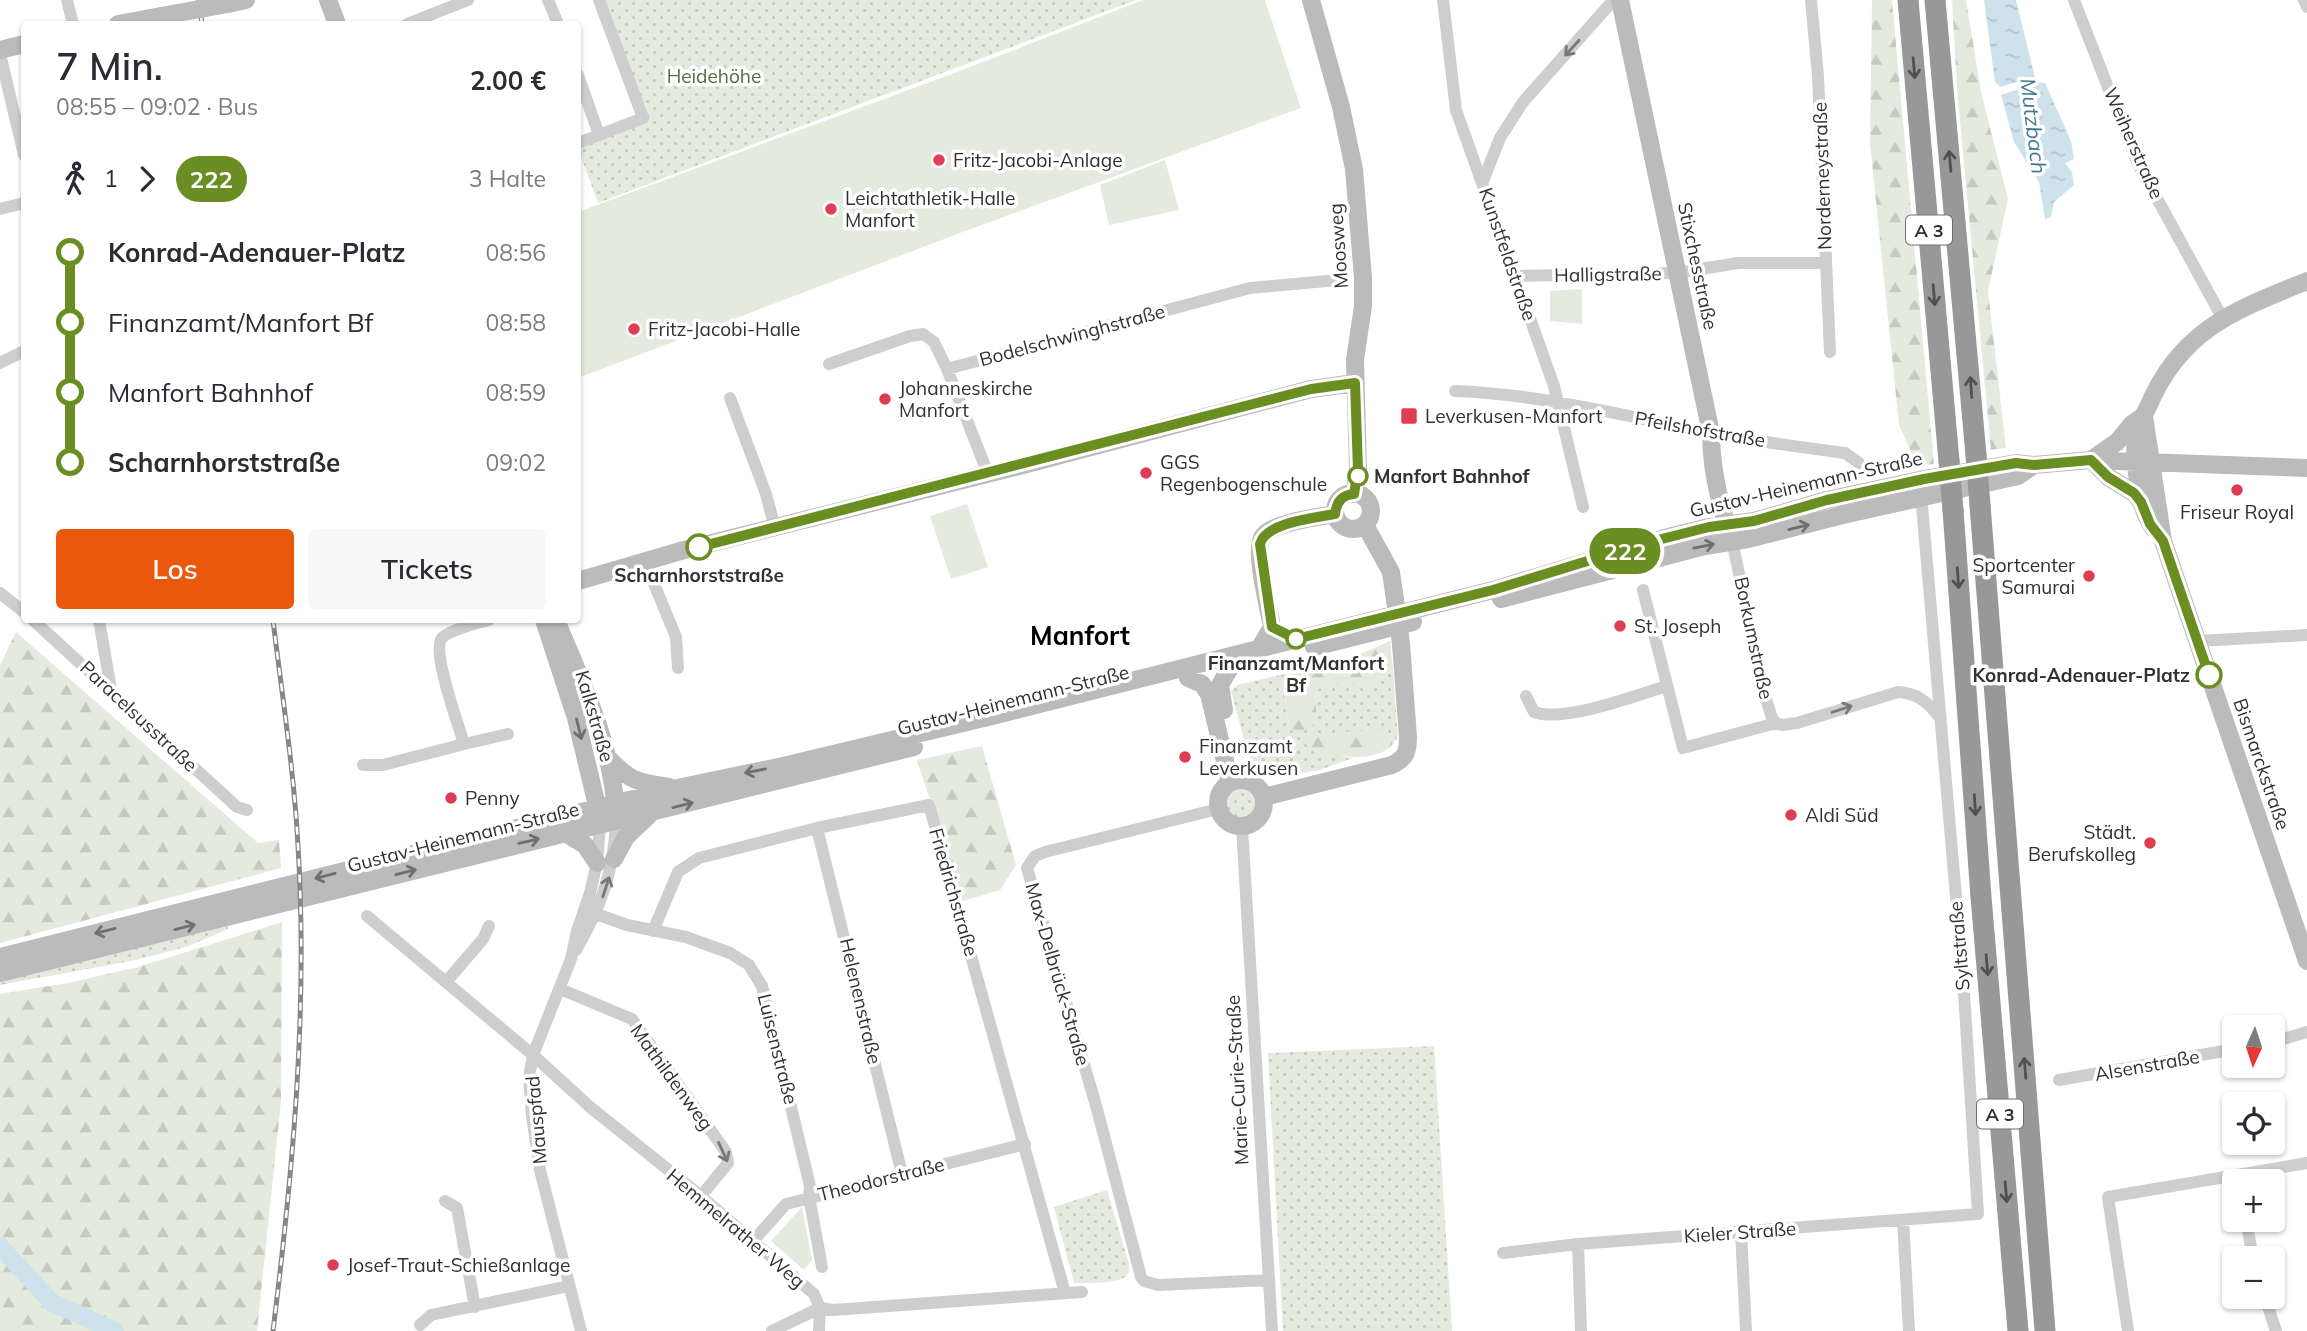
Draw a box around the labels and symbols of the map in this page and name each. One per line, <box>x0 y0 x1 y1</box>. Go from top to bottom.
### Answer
one-way arrow <box>1563 39 1580 56</box>
one-way arrow <box>1908 56 1921 79</box>
park label: Heidehöhe <box>667 64 761 88</box>
water label: Mutzbach <box>2015 77 2053 175</box>
street label: Weiherstraße <box>2099 83 2169 203</box>
street label: Norderneystraße <box>1807 101 1837 251</box>
place label: Fritz-Jacobi-Anlage <box>953 148 1123 172</box>
one-way arrow <box>1944 150 1957 172</box>
marker: Fritz-Jacobi-Anlage <box>931 152 947 168</box>
street label: Kunstfeldstraße <box>1474 184 1542 324</box>
place label: Leichtathletik-Halle Manfort <box>845 186 1015 232</box>
street label: Stixchesstraße <box>1673 200 1723 332</box>
marker: Leichtathletik-Halle Manfort <box>823 201 839 217</box>
street label: Moosweg <box>1323 203 1353 289</box>
road number: A 3 <box>1906 215 1952 244</box>
street label: Halligstraße <box>1554 261 1662 287</box>
one-way arrow <box>1928 283 1941 305</box>
street label: Bodelschwinghstraße <box>977 299 1167 371</box>
place label: Fritz-Jacobi-Halle <box>648 317 800 341</box>
marker: Fritz-Jacobi-Halle <box>626 321 642 337</box>
place label: Johanneskirche Manfort <box>899 376 1033 422</box>
one-way arrow <box>1964 376 1977 399</box>
marker: Johanneskirche Manfort <box>877 391 893 407</box>
place label: Leverkusen-Manfort <box>1425 404 1603 428</box>
marker: Leverkusen-Manfort <box>1399 406 1419 426</box>
street label: Pfeilshofstraße <box>1633 406 1767 452</box>
street label: Gustav-Heinemann-Straße <box>1687 446 1925 522</box>
place label: GGS Regenbogenschule <box>1160 450 1327 496</box>
place label: Manfort Bahnhof <box>1374 464 1531 488</box>
marker: GGS Regenbogenschule <box>1138 465 1154 481</box>
marker: Manfort Bahnhof <box>1348 466 1368 486</box>
marker: Friseur Royal <box>2229 482 2245 498</box>
place label: Friseur Royal <box>2180 500 2294 524</box>
one-way arrow <box>1787 520 1810 533</box>
line badge: 222 <box>1585 528 1665 574</box>
marker: Scharnhorststraße <box>686 534 712 560</box>
one-way arrow <box>1692 539 1715 553</box>
place label: Sportcenter Samurai <box>1972 553 2075 599</box>
place label: Scharnhorststraße <box>614 563 784 587</box>
one-way arrow <box>1952 566 1965 589</box>
marker: Sportcenter Samurai <box>2081 568 2097 584</box>
street label: Borkumstraße <box>1729 575 1779 701</box>
place label: St. Joseph <box>1634 614 1721 638</box>
marker: St. Joseph <box>1612 618 1628 634</box>
district label: Manfort <box>1030 619 1130 652</box>
marker: Finanzamt/Manfort Bf <box>1286 629 1306 649</box>
place label: Finanzamt/Manfort Bf <box>1208 651 1384 697</box>
street label: Paracelsusstraße <box>75 655 203 777</box>
street label: Gustav-Heinemann-Straße <box>895 660 1131 740</box>
marker: Konrad-Adenauer-Platz <box>2196 662 2222 688</box>
place label: Konrad-Adenauer-Platz <box>1973 663 2190 687</box>
street label: Kalkstraße <box>570 667 620 765</box>
street label: Bismarckstraße <box>2228 695 2296 833</box>
one-way arrow <box>1830 702 1852 714</box>
one-way arrow <box>573 718 586 740</box>
place label: Finanzamt Leverkusen <box>1199 734 1298 780</box>
marker: Finanzamt Leverkusen <box>1177 749 1193 765</box>
one-way arrow <box>744 765 767 779</box>
place label: Penny <box>465 786 520 810</box>
marker: Penny <box>443 790 459 806</box>
one-way arrow <box>1969 793 1982 815</box>
street label: Gustav-Heinemann-Straße <box>345 797 581 877</box>
one-way arrow <box>671 798 693 811</box>
place label: Aldi Süd <box>1805 803 1879 827</box>
marker: Aldi Süd <box>1783 807 1799 823</box>
place label: Städt. Berufskolleg <box>2028 820 2136 866</box>
street label: Friedrichstraße <box>924 825 984 959</box>
one-way arrow <box>517 834 540 848</box>
marker: Städt. Berufskolleg <box>2142 835 2158 851</box>
one-way arrow <box>394 865 417 878</box>
one-way arrow <box>314 870 337 883</box>
one-way arrow <box>600 876 613 898</box>
street label: Max-Delbrück-Straße <box>1020 880 1096 1068</box>
street label: Syltstraße <box>1943 900 1975 992</box>
one-way arrow <box>173 920 196 933</box>
one-way arrow <box>94 925 117 938</box>
street label: Helenenstraße <box>835 935 887 1067</box>
one-way arrow <box>1981 953 1994 976</box>
street label: Luisenstraße <box>753 991 803 1107</box>
street label: Marie-Curie-Straße <box>1221 994 1253 1166</box>
north arrow <box>2222 1015 2286 1078</box>
street label: Mathildenweg <box>625 1019 719 1135</box>
street label: Alsenstraße <box>2093 1044 2201 1086</box>
one-way arrow <box>2018 1057 2031 1079</box>
street label: Mauspfad <box>520 1075 552 1165</box>
road number: A 3 <box>1977 1100 2023 1128</box>
one-way arrow <box>717 1141 730 1162</box>
street label: Theodorstraße <box>815 1152 947 1206</box>
street label: Hemmelrather Weg <box>662 1163 810 1293</box>
one-way arrow <box>2000 1180 2013 1203</box>
street label: Kieler Straße <box>1683 1216 1797 1248</box>
place label: Josef-Traut-Schießanlage <box>347 1253 570 1277</box>
marker: Josef-Traut-Schießanlage <box>325 1257 341 1273</box>

